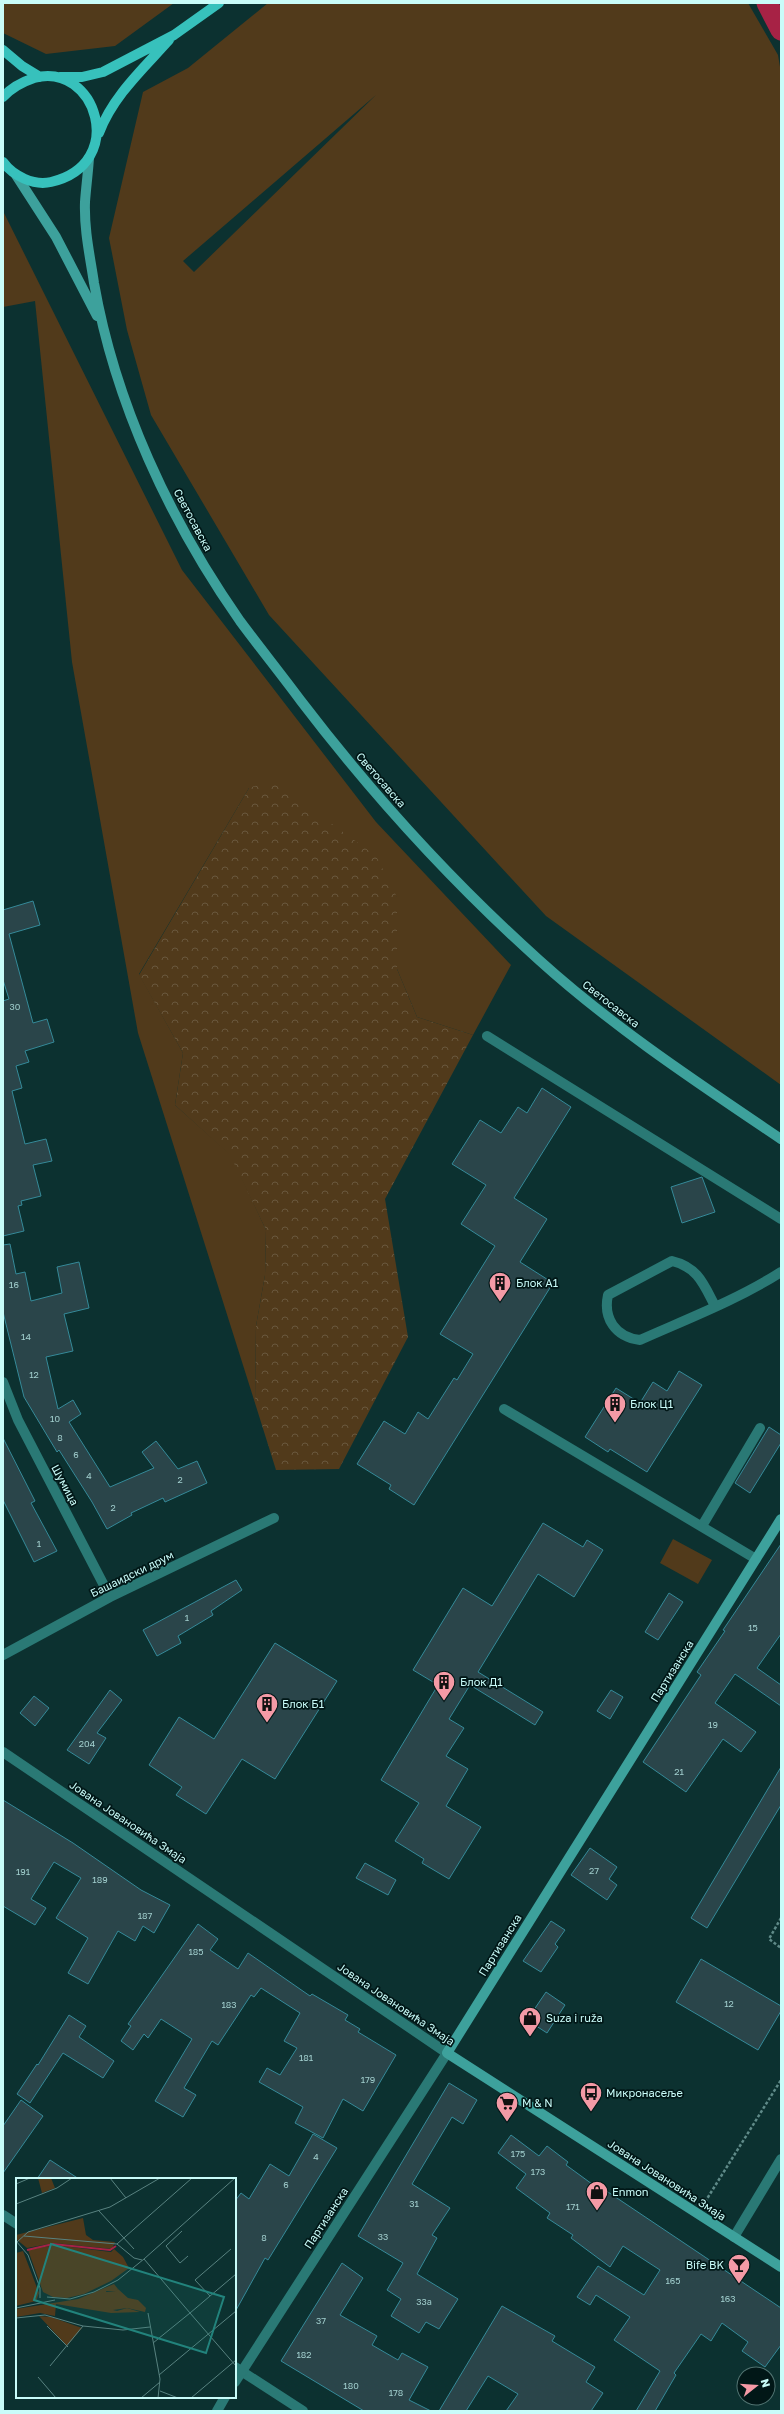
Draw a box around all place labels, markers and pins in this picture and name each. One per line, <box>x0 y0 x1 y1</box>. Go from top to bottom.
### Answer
building icon: Блок А1 <box>487 1270 513 1303</box>
place label: Блок А1 <box>516 1276 558 1289</box>
building icon: Блок Ц1 <box>602 1391 628 1424</box>
place label: Блок Ц1 <box>630 1397 673 1410</box>
building icon: Блок Д1 <box>431 1669 457 1702</box>
place label: Блок Д1 <box>460 1675 503 1688</box>
building icon: Блок Б1 <box>254 1691 280 1724</box>
place label: Блок Б1 <box>282 1697 324 1710</box>
shop icon: Suza i ruža <box>517 2005 543 2038</box>
place label: Suza i ruža <box>546 2011 603 2024</box>
bus stop icon: Микронасеље <box>578 2080 604 2113</box>
place label: Микронасеље <box>606 2086 683 2099</box>
supermarket icon: M & N <box>494 2090 520 2123</box>
place label: M & N <box>522 2096 553 2109</box>
shop icon: Enmon <box>584 2179 610 2212</box>
place label: Enmon <box>612 2185 649 2198</box>
bar icon: Bife BK <box>726 2252 752 2285</box>
place label: Bife BK <box>686 2258 724 2271</box>

